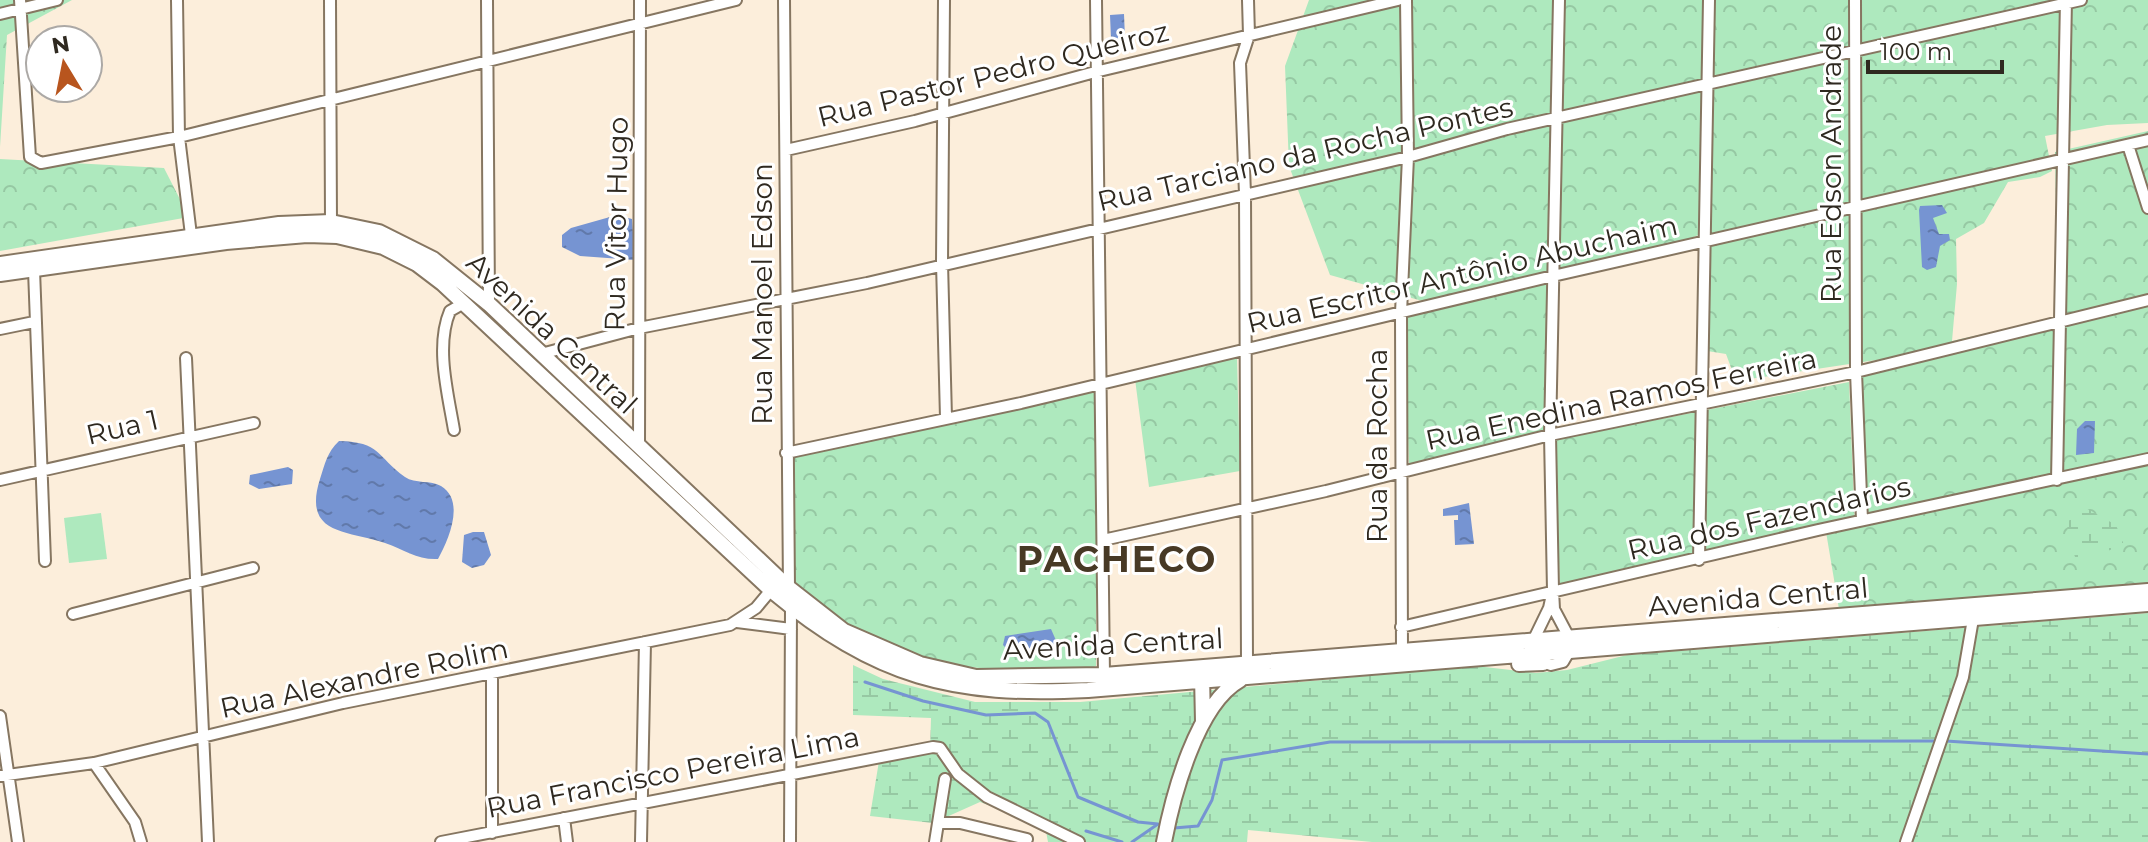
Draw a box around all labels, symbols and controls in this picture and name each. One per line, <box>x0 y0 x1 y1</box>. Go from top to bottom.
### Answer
street label: Rua Pastor Pedro Queiroz <box>814 14 1172 134</box>
north arrow <box>24 24 104 104</box>
scale bar <box>1868 24 2002 74</box>
street label: Rua Edson Andrade <box>1814 25 1848 303</box>
text: N <box>50 30 72 60</box>
text: 100 m <box>1880 37 1952 66</box>
street label: Rua Tarciano da Rocha Pontes <box>1094 90 1516 218</box>
street label: Rua Vitor Hugo <box>597 116 635 332</box>
street label: Rua Manoel Edson <box>745 163 779 425</box>
street label: Rua Escritor Antônio Abuchaim <box>1243 208 1681 340</box>
street label: Avenida Central <box>460 245 644 421</box>
street label: Rua Enedina Ramos Ferreira <box>1422 341 1820 457</box>
street label: Rua da Rocha <box>1360 349 1394 543</box>
street label: Rua 1 <box>83 402 161 452</box>
street label: Rua dos Fazendarios <box>1624 469 1914 567</box>
district label: PACHECO <box>1017 537 1217 581</box>
street label: Avenida Central <box>1646 570 1870 624</box>
street label: Avenida Central <box>1002 621 1224 667</box>
street label: Rua Alexandre Rolim <box>217 631 511 725</box>
street label: Rua Francisco Pereira Lima <box>484 719 862 825</box>

